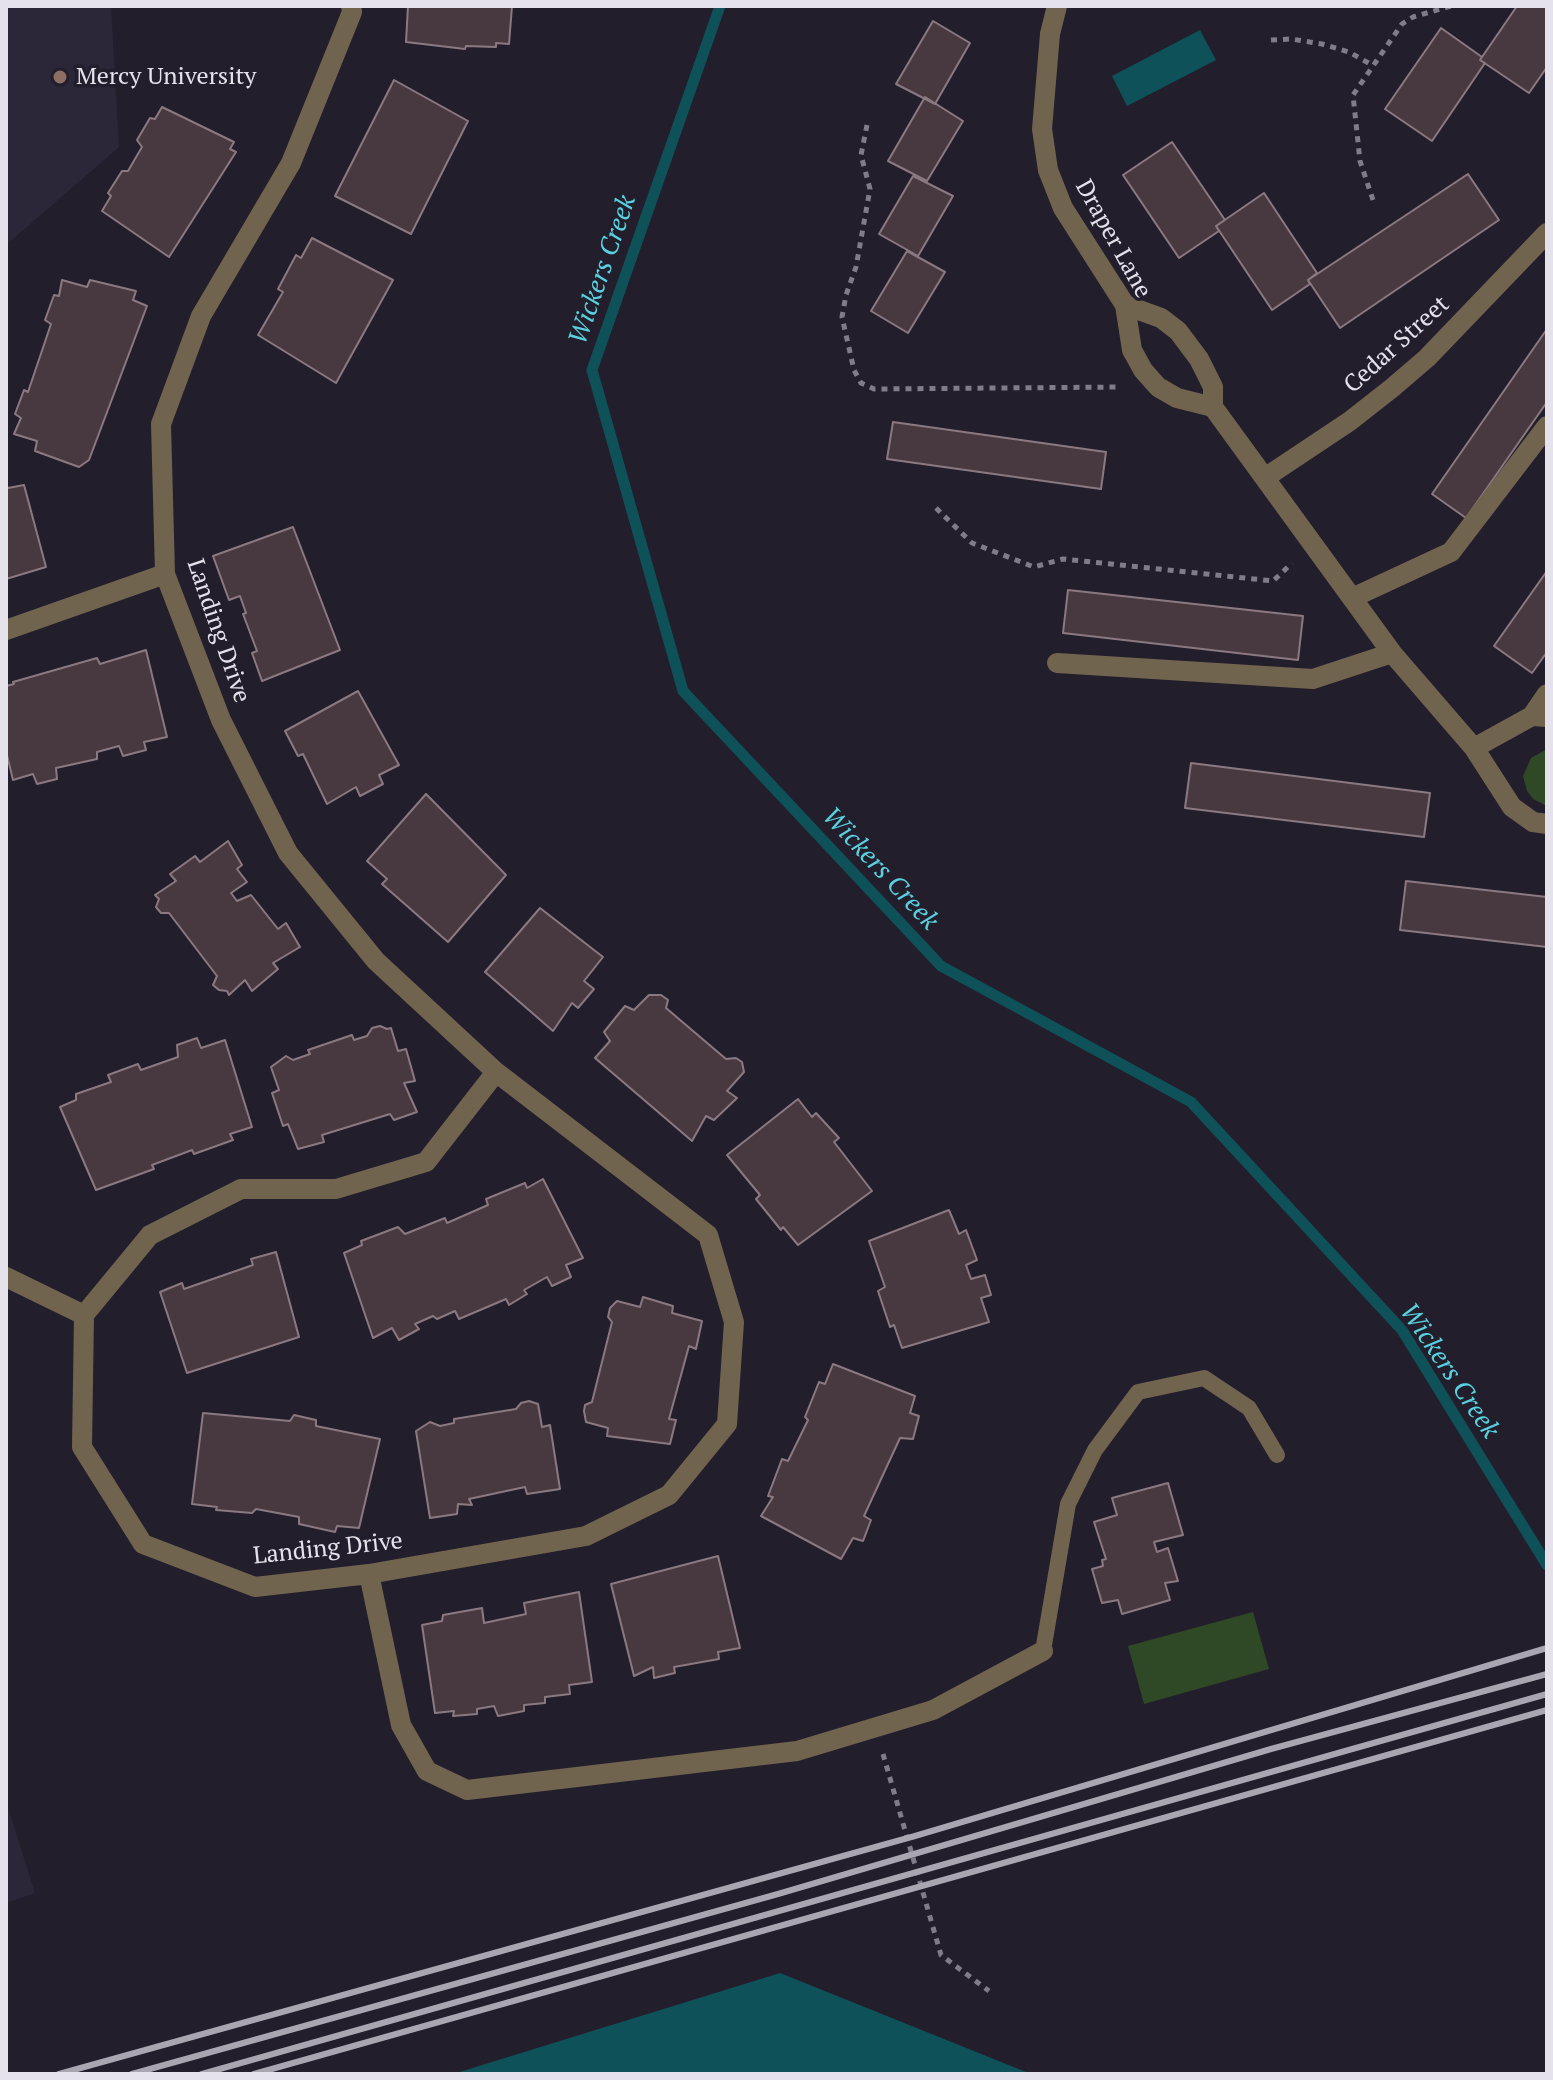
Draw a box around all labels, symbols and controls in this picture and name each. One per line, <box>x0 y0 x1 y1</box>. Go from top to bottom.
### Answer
place label: Mercy University <box>76 63 256 91</box>
marker: Mercy University <box>51 68 69 86</box>
street label: Draper Lane <box>1069 175 1157 303</box>
water label: Wickers Creek <box>563 191 643 349</box>
street label: Cedar Street <box>1339 290 1455 400</box>
street label: Landing Drive <box>180 555 256 707</box>
water label: Wickers Creek <box>815 801 945 937</box>
water label: Wickers Creek <box>1392 1298 1506 1444</box>
street label: Landing Drive <box>252 1527 404 1571</box>

